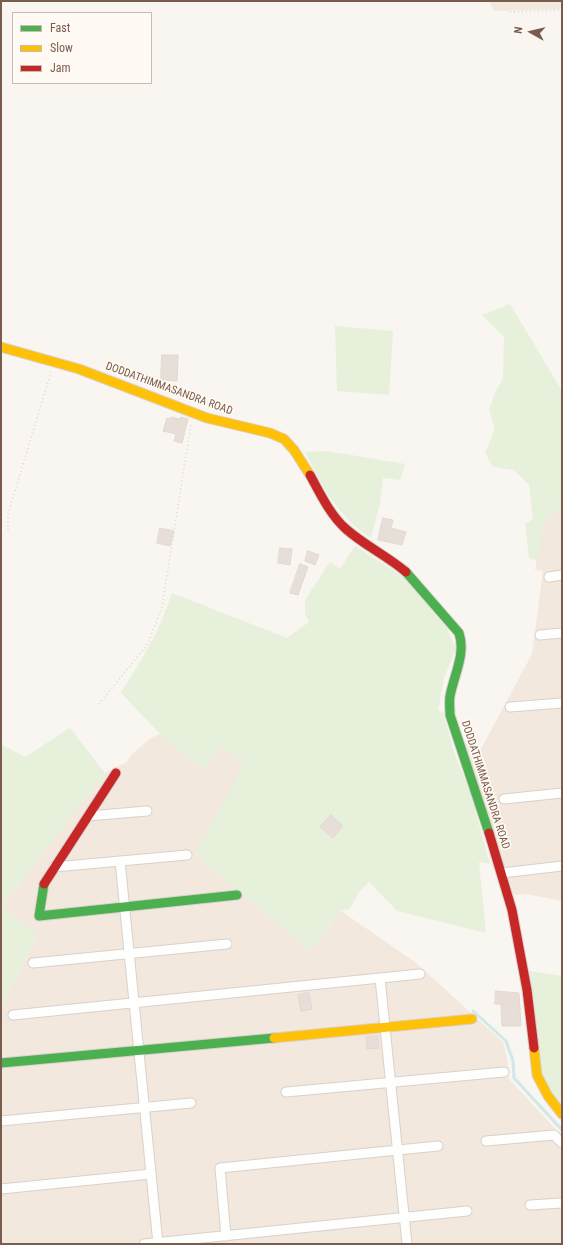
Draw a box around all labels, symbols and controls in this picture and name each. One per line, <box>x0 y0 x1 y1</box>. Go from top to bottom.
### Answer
legend <box>12 12 152 84</box>
north arrow <box>511 12 551 52</box>
text: Fast <box>50 21 70 35</box>
text: N <box>512 26 526 35</box>
text: Slow <box>50 41 73 55</box>
text: Jam <box>50 61 71 75</box>
street label: DODDATHIMMASANDRA ROAD <box>104 360 234 418</box>
street label: DODDATHIMMASANDRA ROAD <box>458 719 512 851</box>

